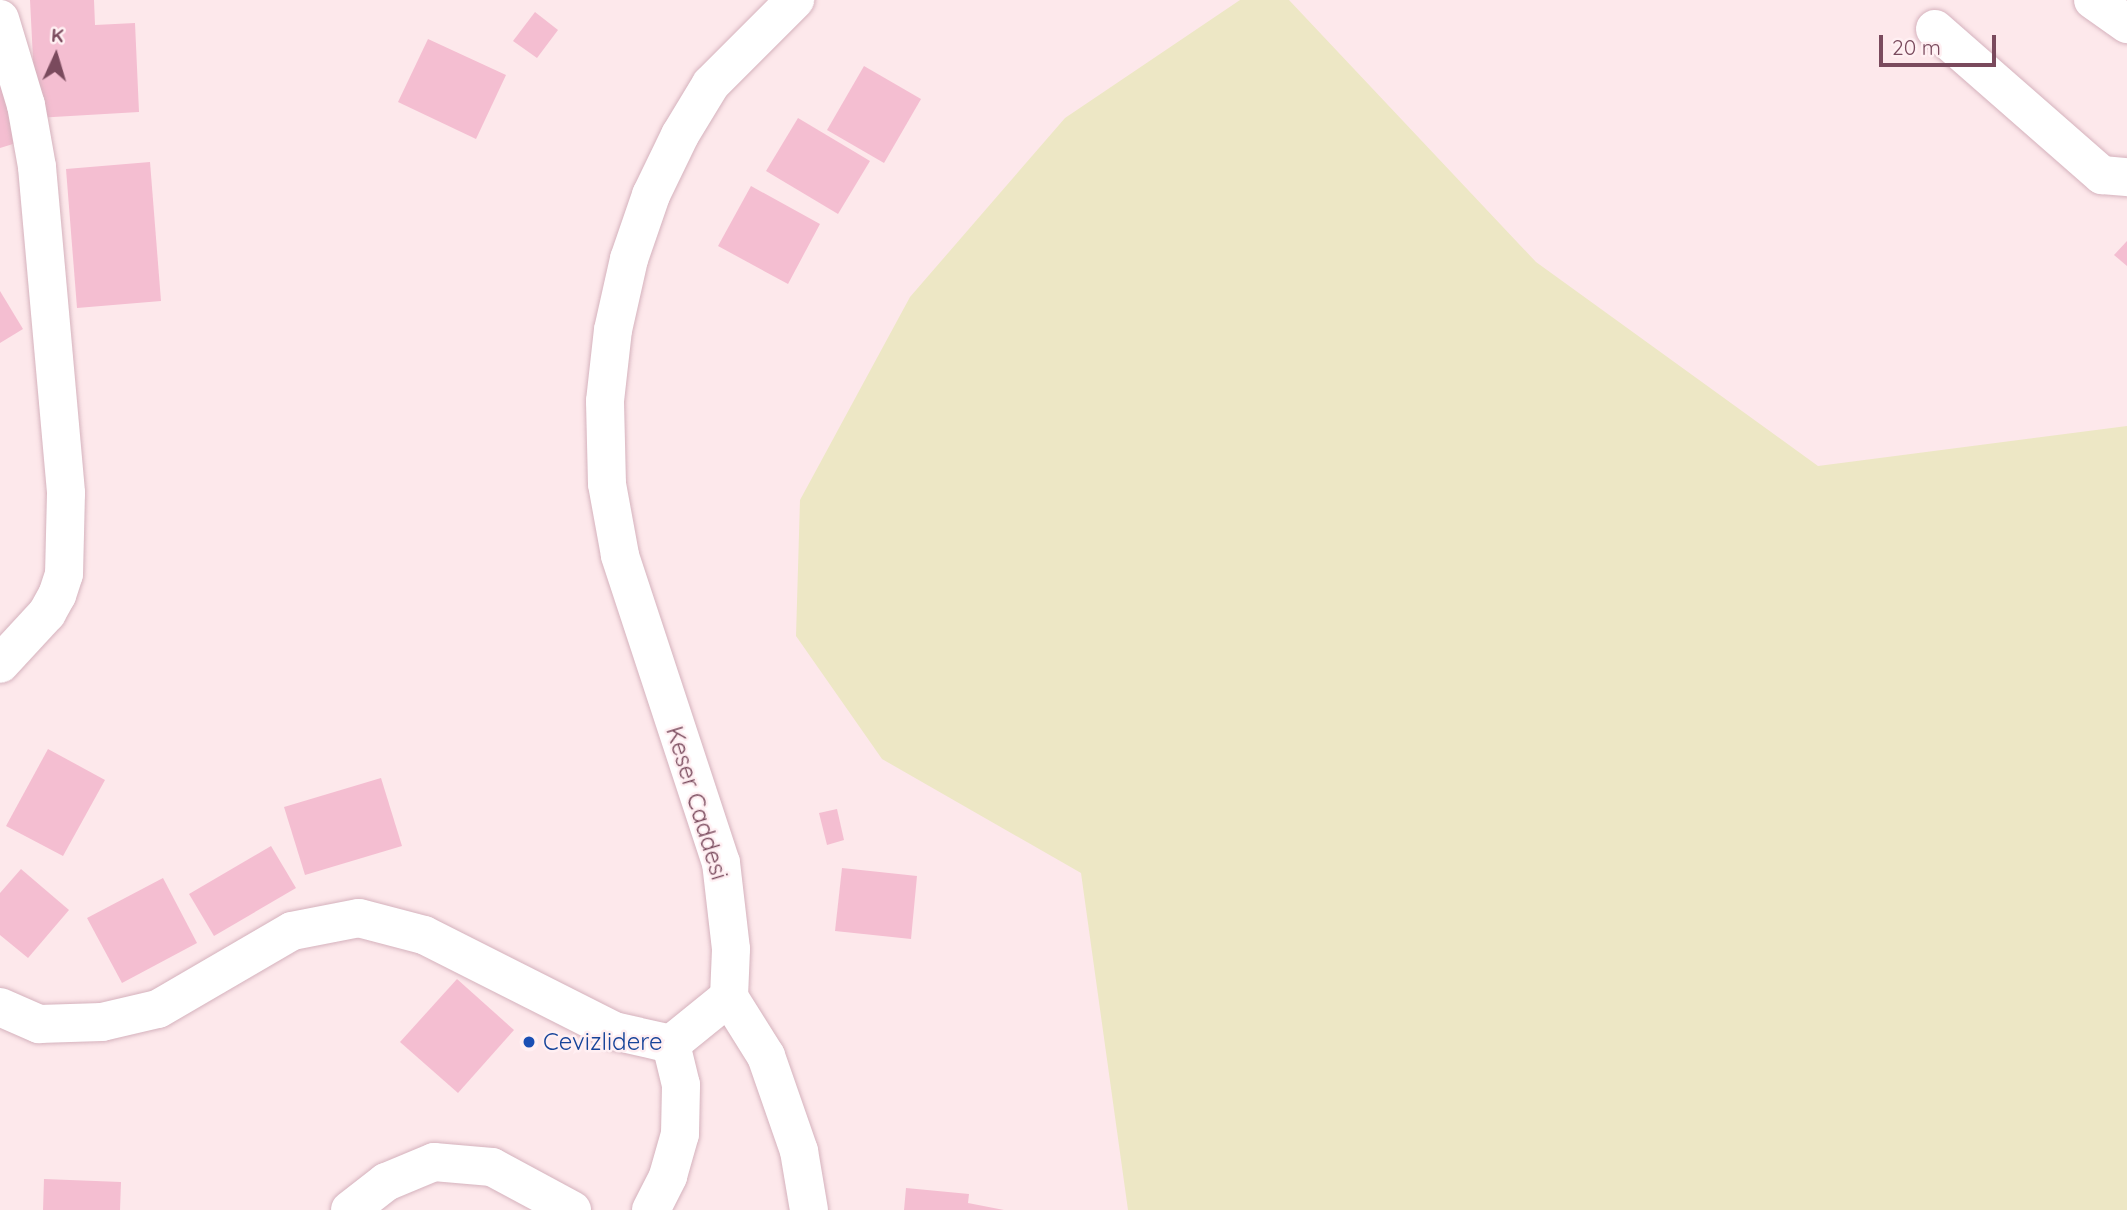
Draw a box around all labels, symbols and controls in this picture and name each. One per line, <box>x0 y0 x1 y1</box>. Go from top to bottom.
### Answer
north arrow <box>21 21 91 91</box>
scale bar <box>1882 21 1999 65</box>
text: K <box>50 23 65 47</box>
text: 20 m <box>1892 34 1941 60</box>
street label: Keser Caddesi <box>660 723 734 883</box>
place label: Cevizlidere <box>543 1028 662 1056</box>
marker: Cevizlidere <box>521 1034 537 1050</box>

